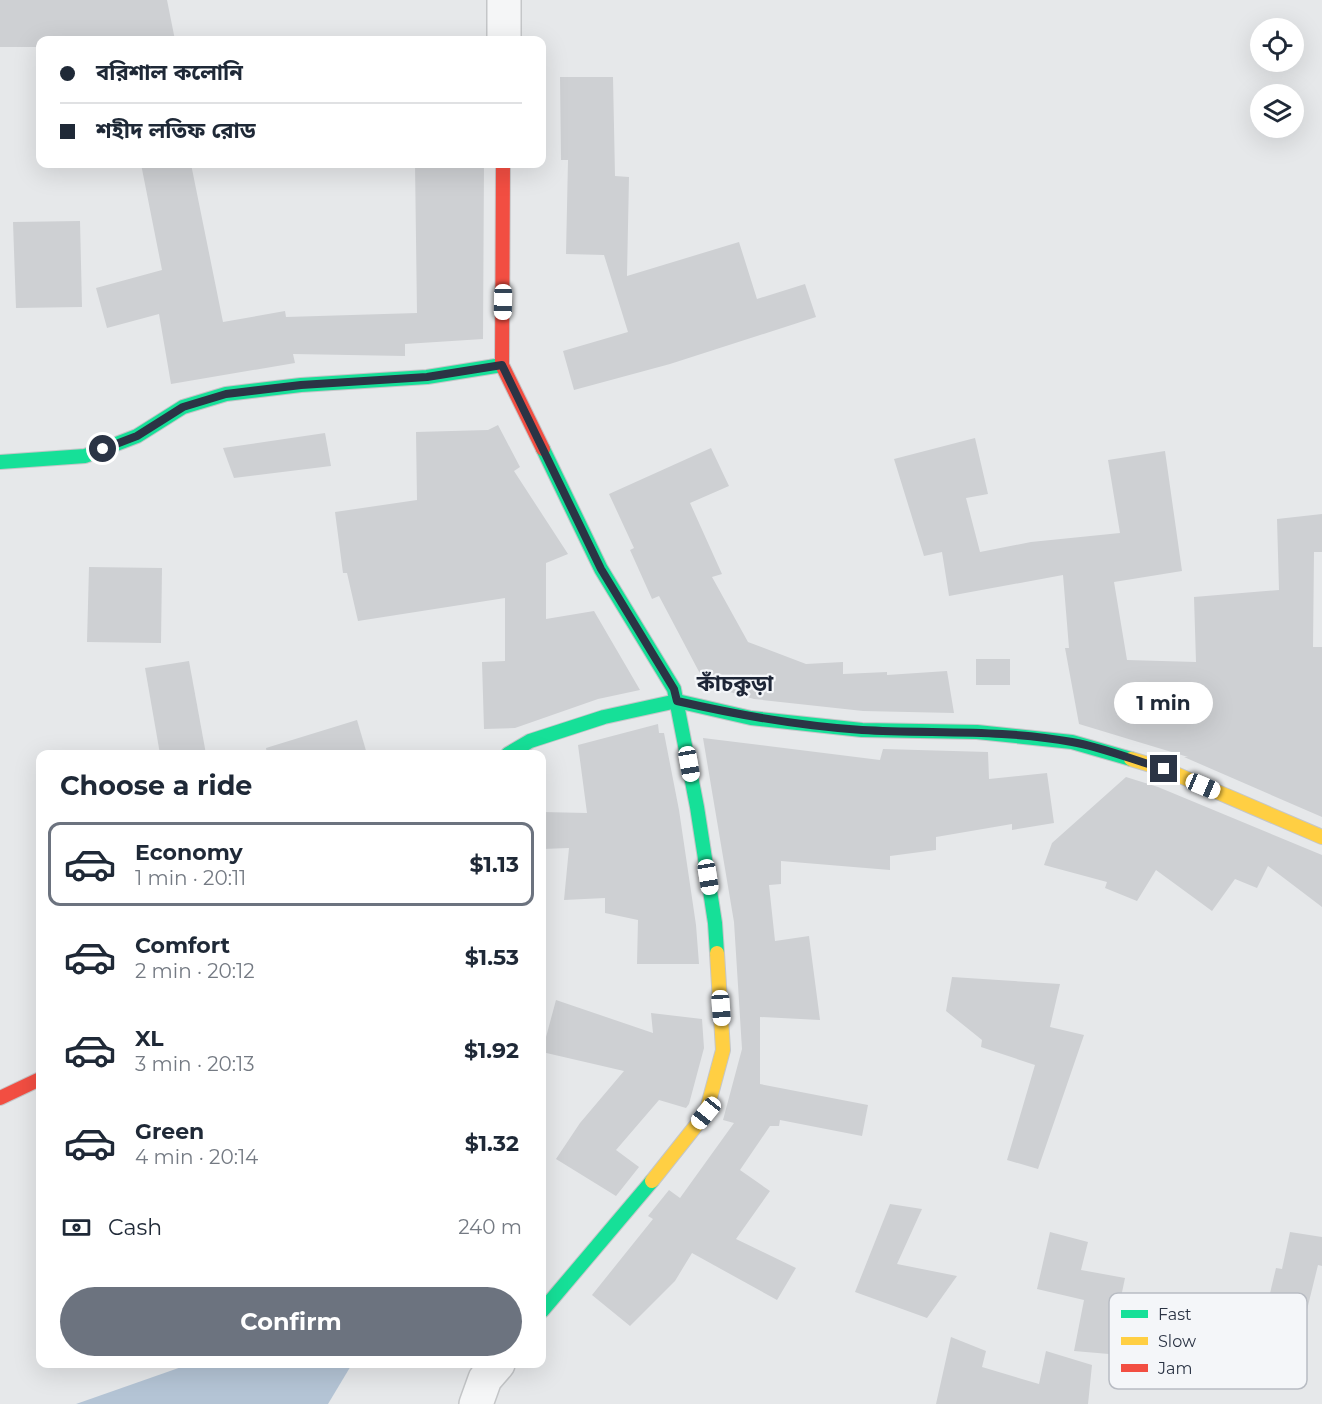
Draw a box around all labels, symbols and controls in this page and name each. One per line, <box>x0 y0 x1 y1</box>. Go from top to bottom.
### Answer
map controls <box>1250 18 1304 138</box>
button: locate <box>1250 18 1304 72</box>
text: বরিশাল কলোনি <box>96 59 243 86</box>
button: layers <box>1250 84 1304 138</box>
text: শহীদ লতিফ রোড <box>96 117 256 144</box>
car <box>494 284 512 320</box>
route start <box>89 435 116 462</box>
district label: কাঁচকুড়া <box>696 670 774 697</box>
callout: 1 min <box>1114 682 1214 724</box>
text: 1 min <box>1136 691 1191 715</box>
car <box>677 745 701 783</box>
route end <box>1150 755 1177 782</box>
text: Choose a ride <box>60 769 252 802</box>
car <box>1183 771 1223 801</box>
icon: car <box>63 837 117 891</box>
text: Economy <box>135 839 243 866</box>
text: $1.13 <box>470 851 519 878</box>
car <box>696 858 720 896</box>
text: 1 min · 20:11 <box>135 866 246 890</box>
icon: car <box>63 930 117 984</box>
text: Comfort <box>135 932 230 959</box>
text: $1.53 <box>465 944 519 971</box>
text: 2 min · 20:12 <box>135 959 255 983</box>
car <box>711 989 731 1027</box>
icon: car <box>63 1023 117 1077</box>
text: XL <box>135 1025 164 1052</box>
text: $1.92 <box>464 1037 519 1064</box>
text: 3 min · 20:13 <box>135 1052 254 1076</box>
car <box>688 1093 724 1133</box>
icon: car <box>63 1116 117 1170</box>
text: Green <box>135 1118 204 1145</box>
text: $1.32 <box>465 1130 519 1157</box>
text: 4 min · 20:14 <box>135 1145 258 1169</box>
icon: cash <box>60 1211 93 1244</box>
text: Cash <box>108 1214 162 1241</box>
text: 240 m <box>458 1215 522 1239</box>
button: Confirm <box>60 1287 522 1356</box>
legend <box>1109 1293 1307 1389</box>
text: Fast <box>1158 1305 1192 1324</box>
text: Slow <box>1158 1332 1196 1351</box>
text: Jam <box>1157 1359 1192 1378</box>

